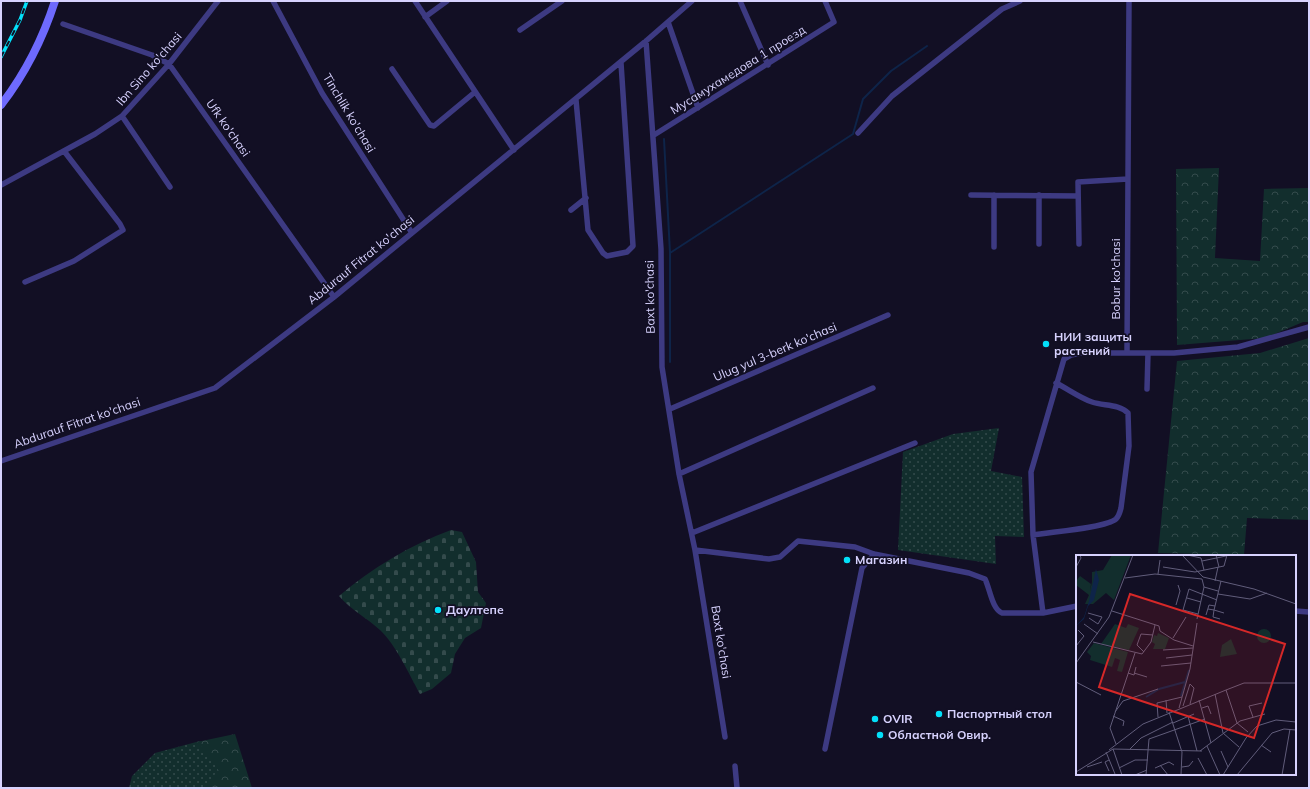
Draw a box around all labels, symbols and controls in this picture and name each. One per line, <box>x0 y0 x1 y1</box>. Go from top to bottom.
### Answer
street label: Мусамухамедова 1 проезд <box>667 22 808 117</box>
street label: Ibn Sino ko'chasi <box>113 29 185 108</box>
street label: Tinchlik ko'chasi <box>320 70 379 155</box>
street label: Ufk ko'chasi <box>203 96 254 159</box>
street label: Abdurauf Fitrat ko'chasi <box>304 212 417 307</box>
street label: Bobur ko'chasi <box>1108 238 1123 320</box>
street label: Baxt ko'chasi <box>641 260 658 334</box>
street label: Ulug yul 3-berk ko'chasi <box>711 319 839 384</box>
place label: НИИ защиты растений <box>1054 329 1132 358</box>
marker: НИИ защиты растений <box>1041 339 1051 349</box>
street label: Abdurauf Fitrat ko'chasi <box>12 394 142 451</box>
place label: Магазин <box>855 552 907 567</box>
marker: Магазин <box>842 555 852 565</box>
inset map <box>1076 555 1296 775</box>
place label: Даултепе <box>446 602 504 617</box>
street label: Baxt ko'chasi <box>708 604 735 680</box>
marker: Даултепе <box>433 605 443 615</box>
place label: Паспортный стол <box>947 706 1052 721</box>
marker: Паспортный стол <box>934 709 944 719</box>
place label: OVIR <box>883 711 913 726</box>
marker: OVIR <box>870 714 880 724</box>
place label: Областной Овир. <box>888 727 991 742</box>
marker: Областной Овир. <box>875 730 885 740</box>

